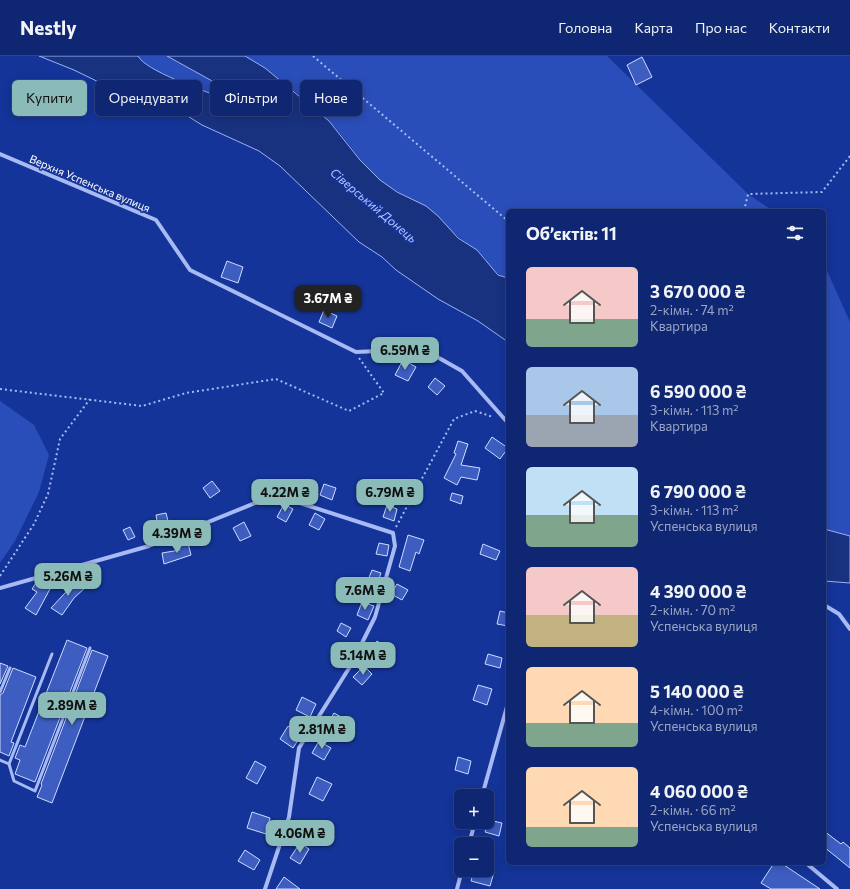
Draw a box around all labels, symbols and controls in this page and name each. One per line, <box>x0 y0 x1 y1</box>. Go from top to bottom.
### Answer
text: Nestly <box>20 16 77 39</box>
text: Головна <box>558 19 612 36</box>
text: Карта <box>634 19 673 36</box>
text: Про нас <box>695 19 747 36</box>
text: Контакти <box>769 19 830 36</box>
chip: Купити <box>12 80 87 116</box>
chip: Орендувати <box>95 80 202 116</box>
chip: Фільтри <box>210 80 292 116</box>
chip: Нове <box>300 80 362 116</box>
street label: Верхня Успенська вулиця <box>28 152 152 214</box>
water label: Сіверський Донець <box>328 165 420 245</box>
icon: filters <box>784 222 806 244</box>
text: Об’єктів: 11 <box>526 223 617 244</box>
text: 3 670 000 ₴ <box>650 281 745 302</box>
icon: home <box>558 283 606 331</box>
pin: 3.67M ₴ <box>291 285 365 319</box>
text: 3.67M ₴ <box>304 290 352 306</box>
text: 2-кімн. · 74 m² <box>650 302 734 318</box>
text: Квартира <box>650 318 708 334</box>
pin: 6.59M ₴ <box>368 337 442 371</box>
text: 6.59M ₴ <box>380 342 430 358</box>
text: 6 590 000 ₴ <box>650 381 747 402</box>
icon: home <box>558 383 606 431</box>
text: 3-кімн. · 113 m² <box>650 402 739 418</box>
text: Квартира <box>650 418 708 434</box>
pin: 4.22M ₴ <box>248 479 322 513</box>
pin: 6.79M ₴ <box>353 479 427 513</box>
text: 6 790 000 ₴ <box>650 481 746 502</box>
icon: home <box>558 483 606 531</box>
text: 4.22M ₴ <box>260 484 310 500</box>
text: 6.79M ₴ <box>365 484 415 500</box>
text: 3-кімн. · 113 m² <box>650 502 739 518</box>
text: Успенська вулиця <box>650 518 757 534</box>
pin: 4.39M ₴ <box>140 520 214 554</box>
text: 4.39M ₴ <box>152 525 202 541</box>
pin: 5.26M ₴ <box>31 563 105 597</box>
text: 5.26M ₴ <box>43 568 93 584</box>
pin: 7.6M ₴ <box>332 577 398 611</box>
text: 4 390 000 ₴ <box>650 581 746 602</box>
text: 7.6M ₴ <box>345 582 385 598</box>
icon: home <box>558 583 606 631</box>
text: 2-кімн. · 70 m² <box>650 602 735 618</box>
text: Успенська вулиця <box>650 618 757 634</box>
pin: 5.14M ₴ <box>326 642 400 676</box>
text: 5.14M ₴ <box>340 647 386 663</box>
text: 5 140 000 ₴ <box>650 681 744 702</box>
icon: home <box>558 683 606 731</box>
pin: 2.89M ₴ <box>35 692 109 726</box>
text: 2.89M ₴ <box>47 697 97 713</box>
text: 4-кімн. · 100 m² <box>650 702 743 718</box>
pin: 2.81M ₴ <box>285 716 359 750</box>
text: Успенська вулиця <box>650 718 757 734</box>
text: 2.81M ₴ <box>298 721 346 737</box>
text: 4 060 000 ₴ <box>650 781 748 802</box>
icon: home <box>558 783 606 831</box>
map controls <box>454 789 494 877</box>
button: + <box>454 789 494 829</box>
text: 2-кімн. · 66 m² <box>650 802 736 818</box>
text: Успенська вулиця <box>650 818 757 834</box>
pin: 4.06M ₴ <box>263 820 337 854</box>
text: 4.06M ₴ <box>274 825 326 841</box>
button: − <box>454 837 494 877</box>

